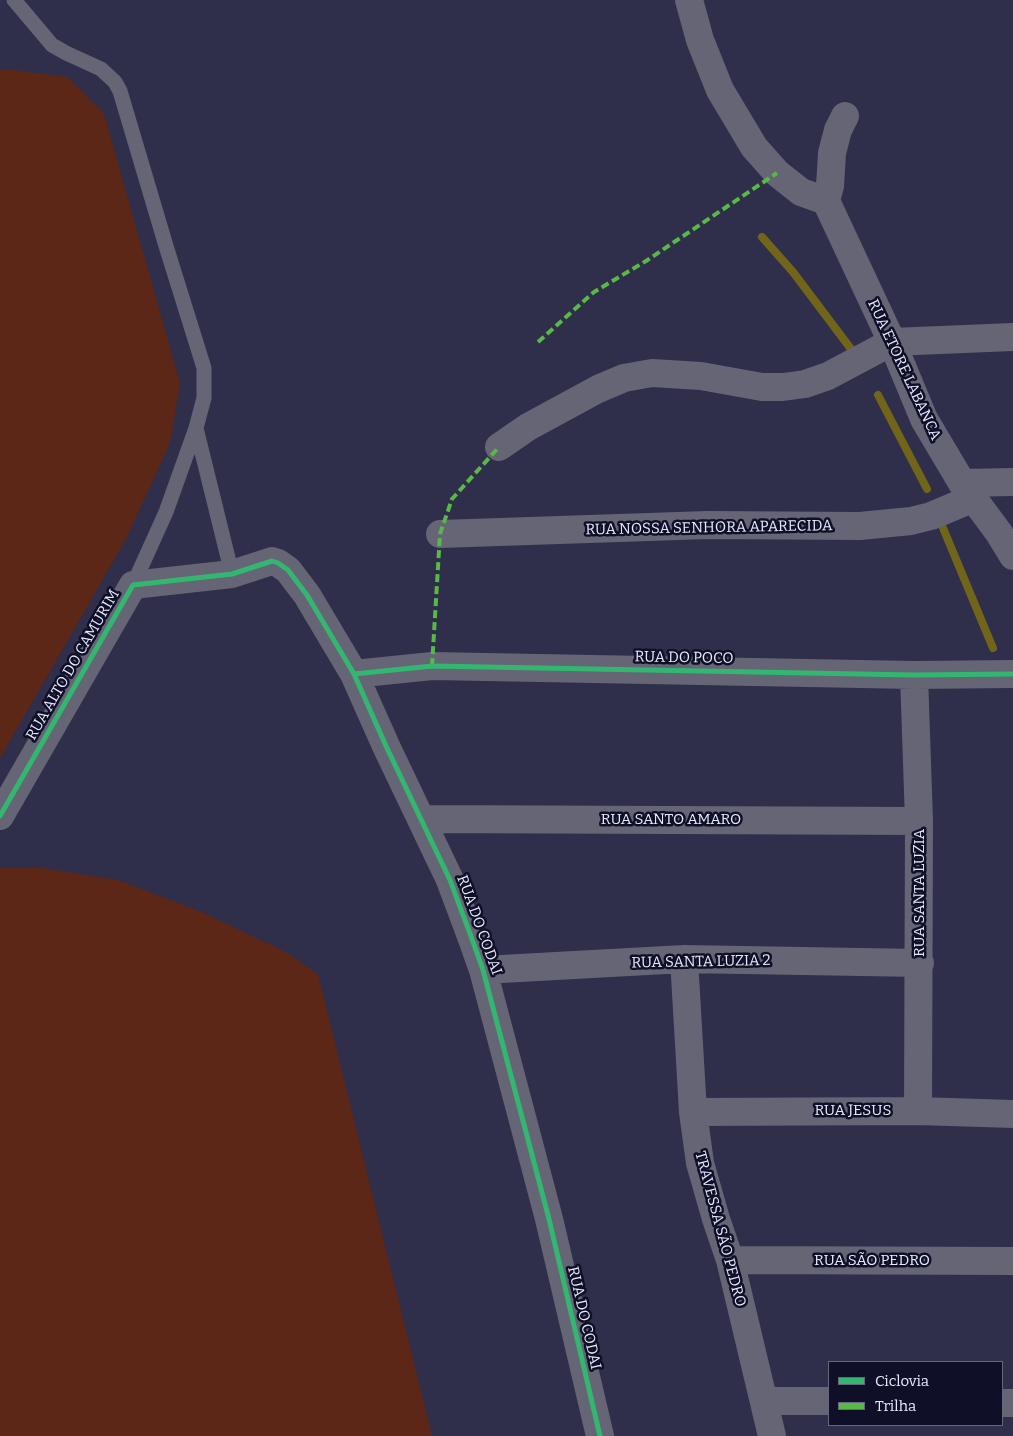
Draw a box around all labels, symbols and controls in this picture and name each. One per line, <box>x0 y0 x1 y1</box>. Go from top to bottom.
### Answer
street label: RUA ETORE LABANCA <box>863 297 945 443</box>
street label: RUA NOSSA SENHORA APARECIDA <box>585 517 833 539</box>
street label: RUA ALTO DO CAMURIM <box>22 587 124 743</box>
street label: RUA DO POCO <box>634 648 734 668</box>
street label: RUA SANTO AMARO <box>601 811 741 829</box>
street label: RUA SANTA LUZIA <box>911 829 929 957</box>
street label: RUA DO CODAI <box>453 873 505 977</box>
street label: RUA SANTA LUZIA 2 <box>631 952 771 972</box>
street label: RUA JESUS <box>814 1102 892 1120</box>
street label: TRAVESSA SÃO PEDRO <box>691 1149 749 1309</box>
street label: RUA SÃO PEDRO <box>814 1252 930 1270</box>
street label: RUA DO CODAI <box>563 1265 605 1371</box>
legend <box>828 1361 1003 1426</box>
text: Ciclovia <box>875 1372 929 1390</box>
text: Trilha <box>875 1397 916 1415</box>

